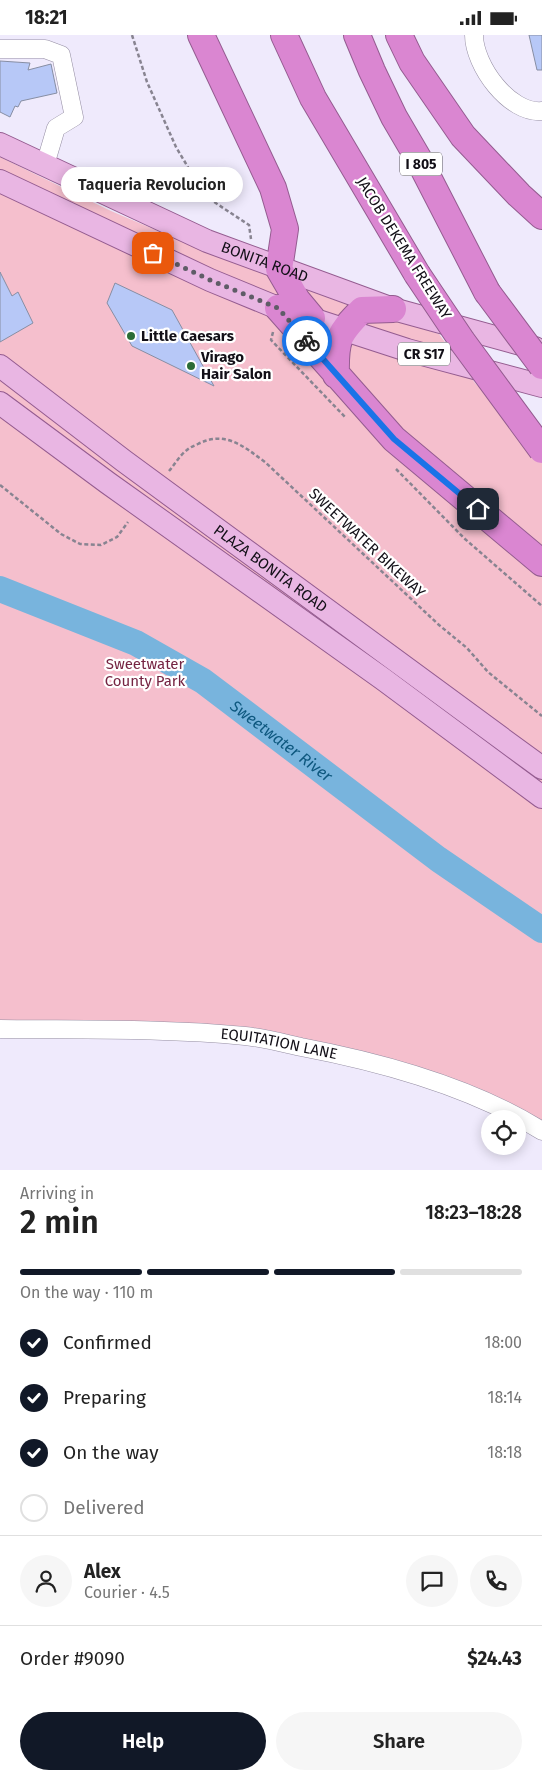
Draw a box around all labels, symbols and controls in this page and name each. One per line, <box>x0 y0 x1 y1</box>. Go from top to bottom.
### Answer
text: 18:21 <box>25 6 68 29</box>
road number: I 805 <box>400 153 442 175</box>
callout: Taqueria Revolucion <box>62 168 244 203</box>
street label: JACOB DEKEMA FREEWAY <box>353 174 456 323</box>
text: Taqueria Revolucion <box>78 175 226 194</box>
pin <box>132 232 174 274</box>
street label: BONITA ROAD <box>219 238 311 286</box>
icon: bag <box>139 239 167 267</box>
courier <box>282 316 332 366</box>
place label: Little Caesars <box>141 327 234 345</box>
icon: bike <box>293 327 321 355</box>
marker: Little Caesars <box>125 330 137 342</box>
road number: CR S17 <box>398 343 450 365</box>
place label: Virago Hair Salon <box>200 348 271 383</box>
marker: Virago Hair Salon <box>185 360 197 372</box>
street label: SWEETWATER BIKEWAY <box>305 485 429 602</box>
pin <box>457 488 499 530</box>
icon: home <box>464 495 492 523</box>
street label: PLAZA BONITA ROAD <box>210 521 331 616</box>
park label: Sweetwater County Park <box>105 655 186 690</box>
water label: Sweetwater River <box>226 696 337 786</box>
street label: EQUITATION LANE <box>220 1025 339 1063</box>
map controls <box>481 1110 526 1155</box>
button: locate <box>481 1110 526 1155</box>
text: Arriving in <box>20 1184 94 1203</box>
text: 18:23–18:28 <box>425 1201 522 1224</box>
text: 2 min <box>20 1203 99 1241</box>
text: On the way · 110 m <box>20 1283 153 1302</box>
icon: check <box>20 1329 48 1357</box>
text: Confirmed <box>63 1331 152 1354</box>
text: 18:00 <box>485 1333 522 1352</box>
icon: check <box>20 1384 48 1412</box>
text: Preparing <box>63 1386 146 1409</box>
text: 18:14 <box>488 1388 522 1407</box>
icon: check <box>20 1439 48 1467</box>
text: On the way <box>63 1441 159 1464</box>
text: 18:18 <box>487 1443 522 1462</box>
text: Delivered <box>63 1496 145 1519</box>
button: person <box>20 1555 72 1607</box>
button: chat <box>406 1555 458 1607</box>
button: phone <box>470 1555 522 1607</box>
text: Alex <box>84 1560 121 1583</box>
text: Courier · 4.5 <box>84 1583 170 1602</box>
text: Order #9090 <box>20 1647 125 1670</box>
text: $24.43 <box>467 1647 522 1670</box>
button: Help <box>20 1712 266 1770</box>
button: Share <box>276 1712 522 1770</box>

